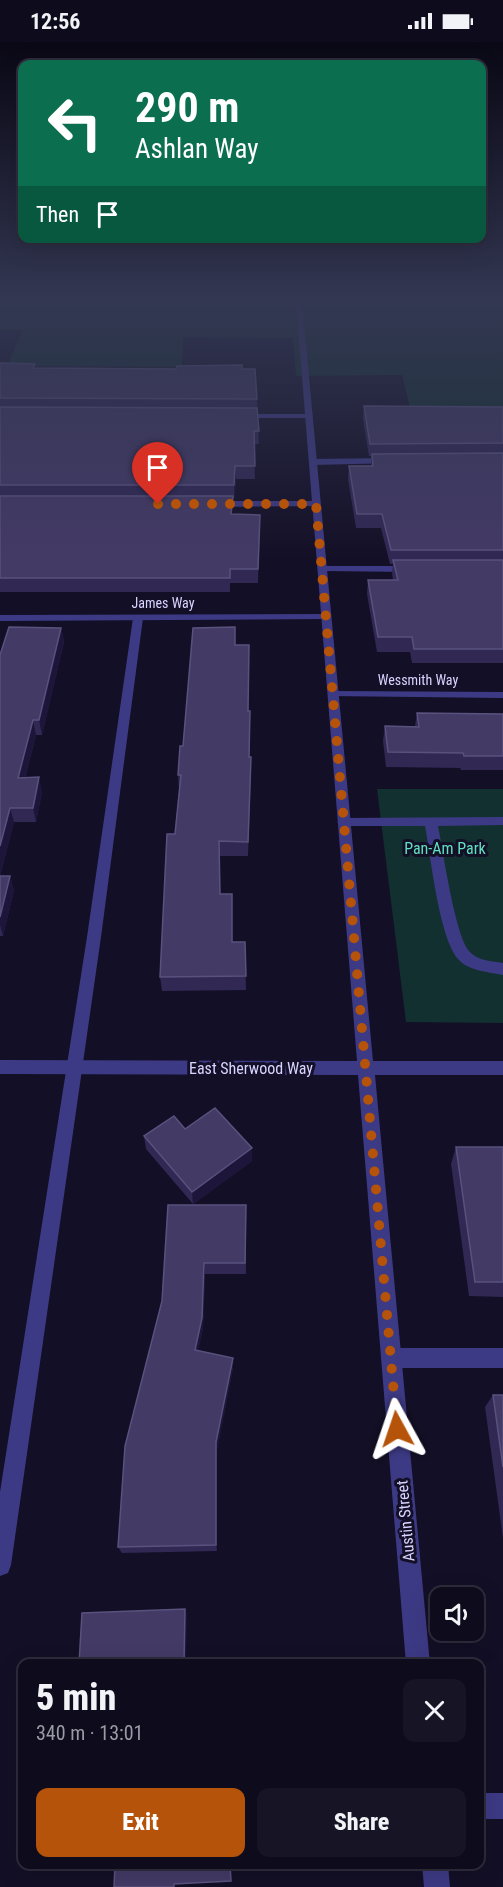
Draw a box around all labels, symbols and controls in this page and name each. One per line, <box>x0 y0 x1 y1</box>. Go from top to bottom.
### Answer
text: 12:56 <box>30 9 81 34</box>
text: 290 m <box>135 83 240 132</box>
icon: left <box>36 84 114 162</box>
text: Ashlan Way <box>135 133 258 165</box>
icon: arrive <box>91 198 124 231</box>
text: Then <box>36 202 79 227</box>
pin <box>132 442 183 504</box>
icon: arrive <box>141 451 174 484</box>
street label: James Way <box>131 595 195 611</box>
street label: Wessmith Way <box>378 672 458 688</box>
park label: Pan-Am Park <box>404 839 487 858</box>
street label: East Sherwood Way <box>189 1059 313 1078</box>
position arrow <box>365 1397 429 1461</box>
street label: Austin Street <box>392 1479 419 1562</box>
map controls <box>430 1587 484 1641</box>
button: sound <box>430 1587 484 1641</box>
text: 5 min <box>36 1677 116 1719</box>
button: close <box>403 1679 466 1742</box>
text: 340 m · 13:01 <box>36 1721 143 1745</box>
button: Exit <box>36 1788 245 1857</box>
button: Share <box>257 1788 466 1857</box>

